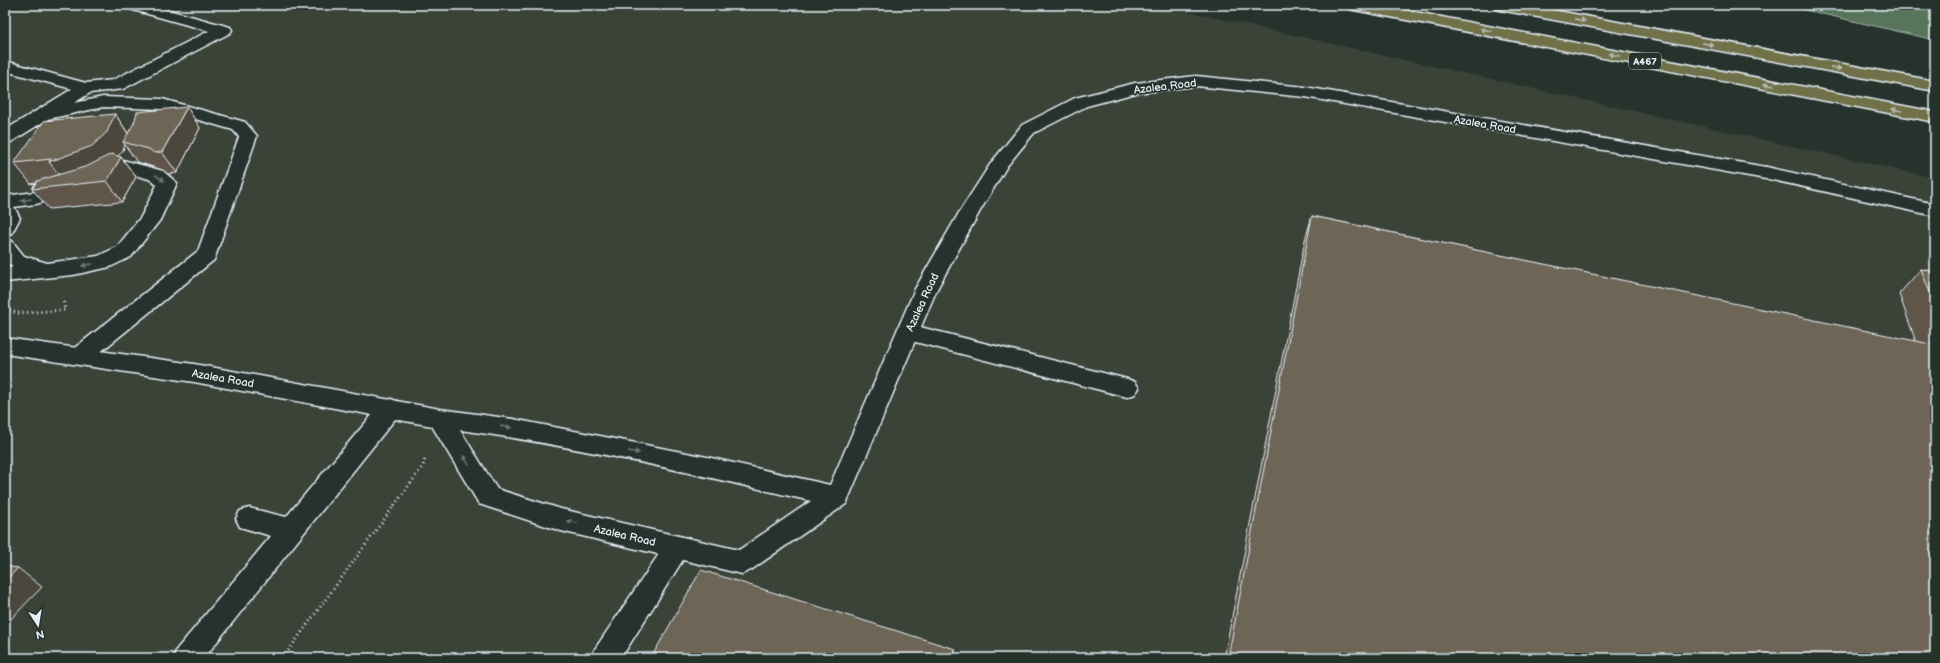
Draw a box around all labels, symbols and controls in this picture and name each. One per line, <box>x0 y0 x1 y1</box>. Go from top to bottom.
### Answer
one-way arrow <box>1574 17 1586 23</box>
one-way arrow <box>1480 27 1492 33</box>
one-way arrow <box>1702 41 1714 47</box>
one-way arrow <box>1608 52 1620 58</box>
road number: A467 <box>1629 53 1661 69</box>
one-way arrow <box>1829 65 1842 71</box>
street label: Azalea Road <box>1133 76 1197 97</box>
one-way arrow <box>1763 82 1775 88</box>
one-way arrow <box>1891 106 1903 112</box>
street label: Azalea Road <box>1453 113 1517 136</box>
one-way arrow <box>154 175 166 182</box>
one-way arrow <box>20 197 32 203</box>
one-way arrow <box>81 263 93 269</box>
street label: Azalea Road <box>903 271 942 333</box>
street label: Azalea Road <box>191 367 255 390</box>
one-way arrow <box>500 424 512 430</box>
one-way arrow <box>628 449 640 455</box>
one-way arrow <box>462 455 470 465</box>
one-way arrow <box>565 519 577 525</box>
street label: Azalea Road <box>593 522 657 549</box>
north arrow <box>18 605 58 645</box>
text: N <box>35 627 45 642</box>

